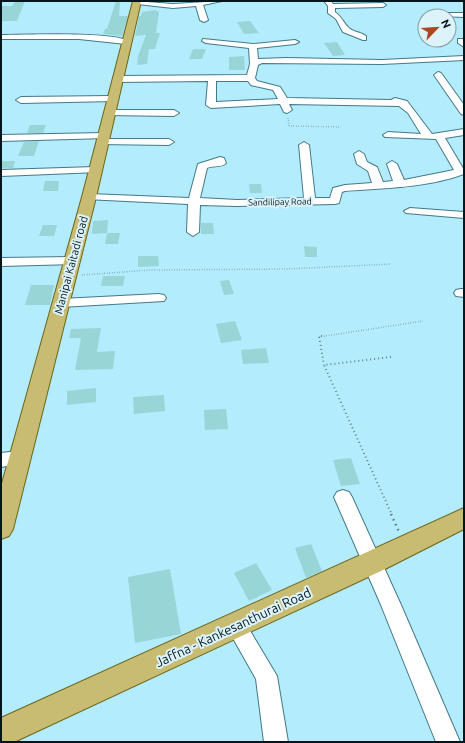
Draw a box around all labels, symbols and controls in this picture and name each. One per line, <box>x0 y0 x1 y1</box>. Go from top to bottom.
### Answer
north arrow <box>417 8 457 48</box>
text: N <box>439 18 453 30</box>
street label: Sandilipay Road <box>248 196 312 208</box>
street label: Manipai Kaitadi road <box>52 215 90 315</box>
street label: Jaffna - Kankesanthurai Road <box>153 585 313 669</box>

